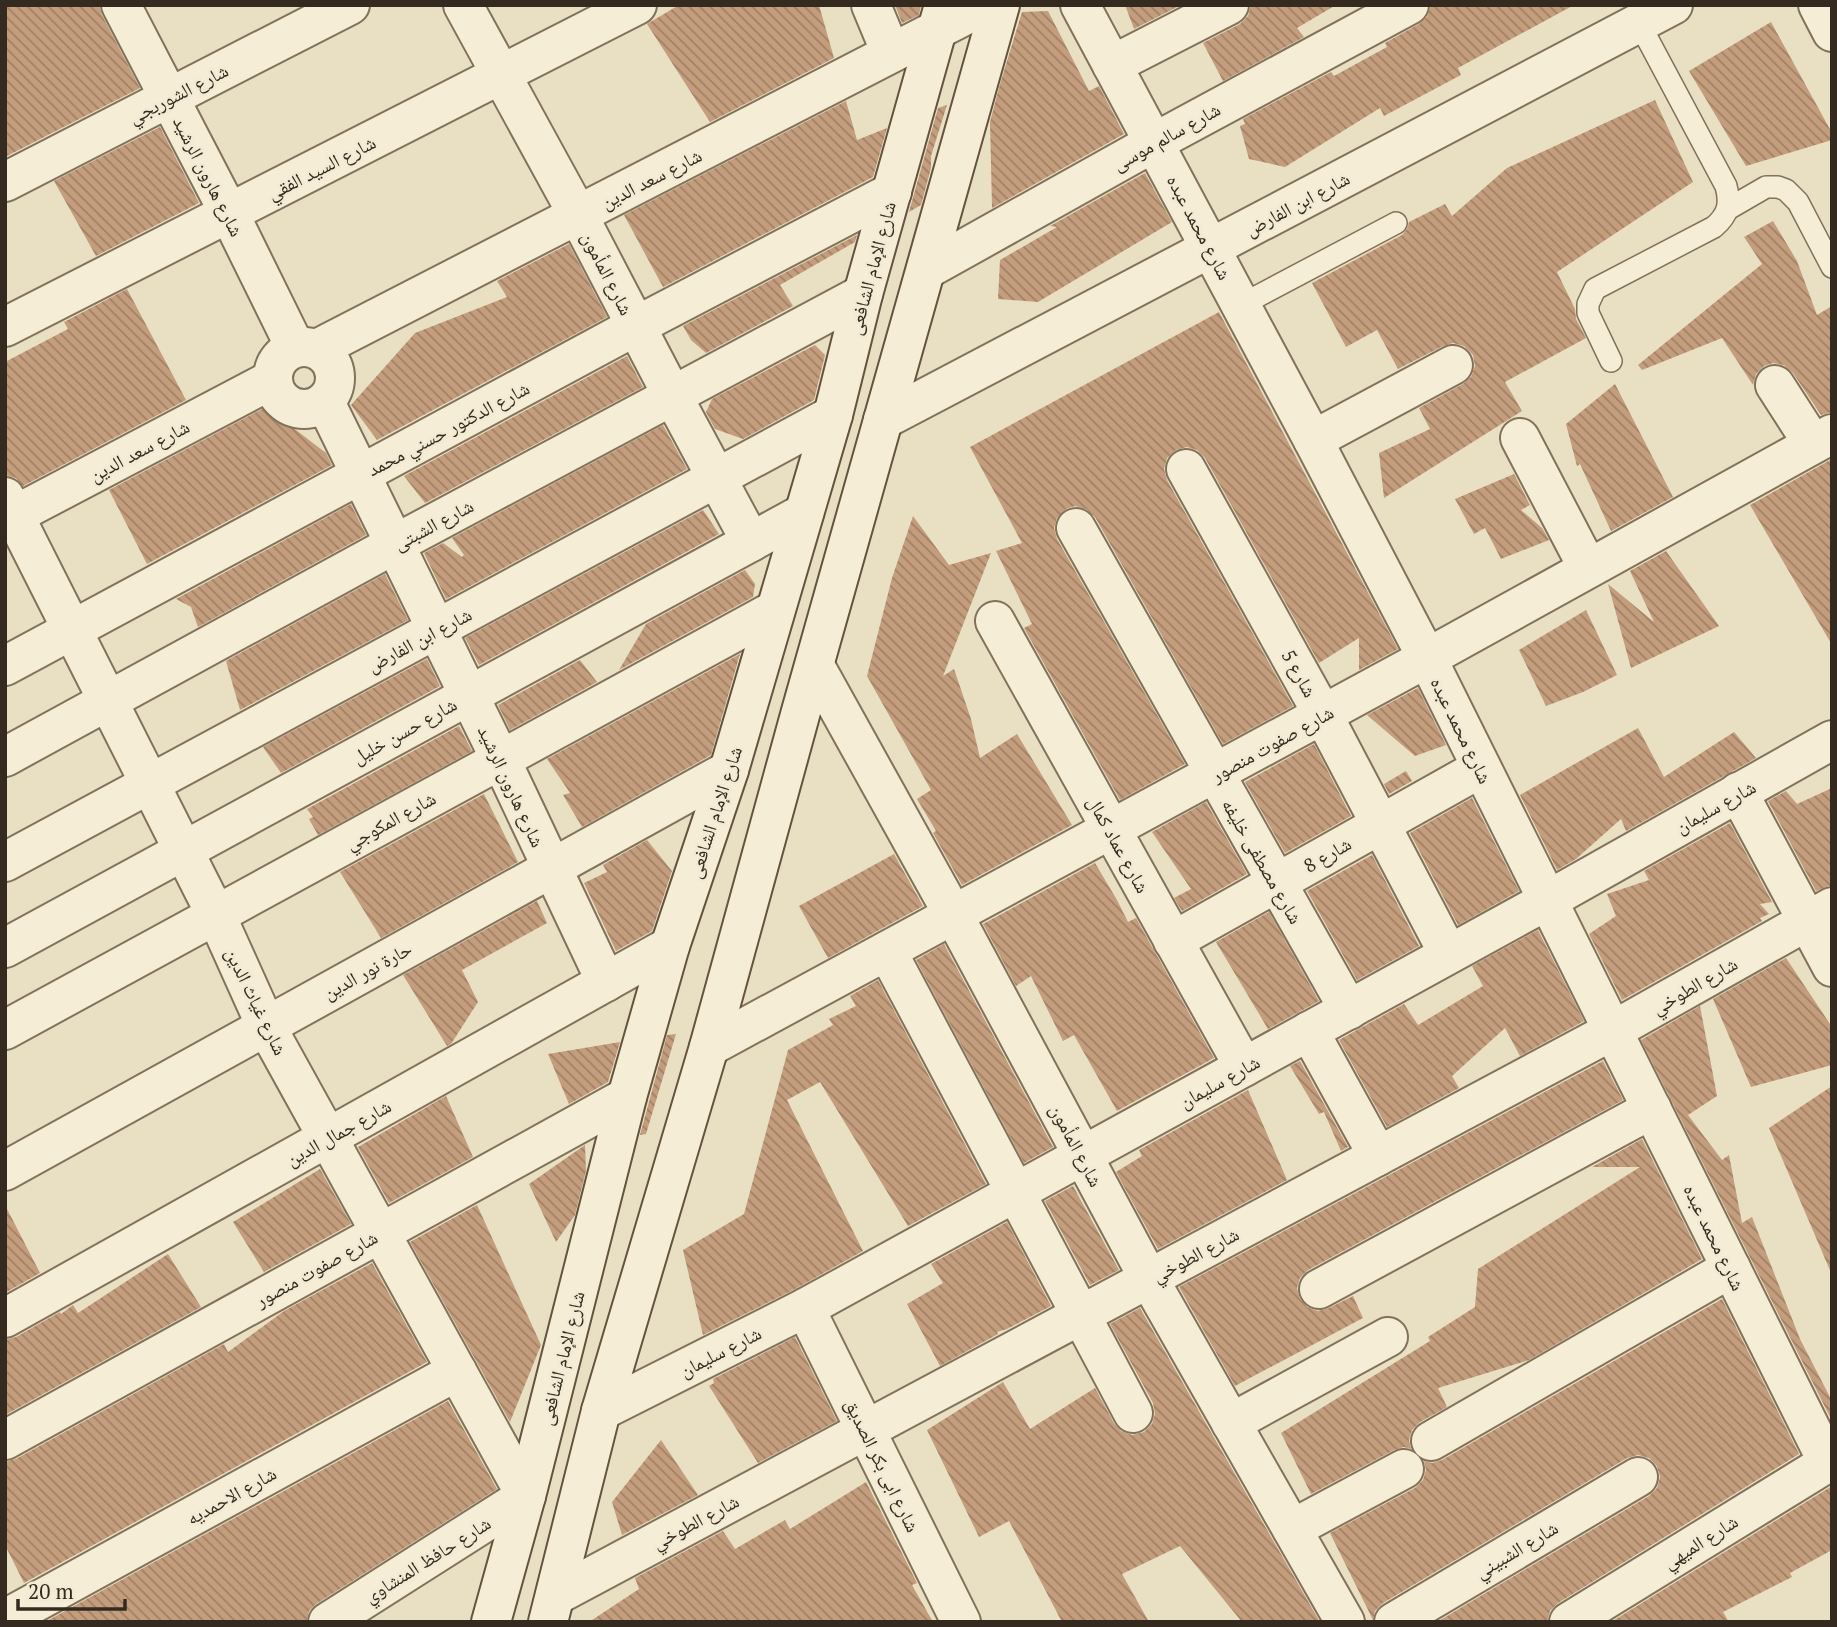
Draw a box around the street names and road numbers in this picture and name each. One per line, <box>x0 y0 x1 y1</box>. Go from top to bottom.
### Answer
street label: شارع الشوربجي <box>124 57 234 132</box>
street label: شارع سالم موسى <box>1108 96 1225 177</box>
street label: شارع هارون الرشيد <box>168 112 250 240</box>
street label: شارع السيد الفقي <box>262 129 381 208</box>
street label: شارع سعد الدين <box>596 142 706 214</box>
street label: شارع ابن الفارض <box>1240 165 1354 241</box>
street label: شارع محمد عبده <box>1162 170 1238 284</box>
street label: شارع الإمام الشافعى <box>841 198 903 338</box>
street label: شارع المأمون <box>576 227 640 319</box>
street label: شارع الدكتور حسني محمد <box>363 375 535 485</box>
street label: شارع سعد الدين <box>85 413 193 487</box>
street label: شارع الشبتى <box>389 492 477 556</box>
street label: شارع ابن الفارض <box>362 601 476 677</box>
street label: شارع 5 <box>1277 645 1323 701</box>
street label: شارع محمد عبده <box>1425 673 1499 787</box>
street label: شارع حسن خليل <box>347 691 461 769</box>
street label: شارع صفوت منصور <box>1205 699 1338 787</box>
street label: شارع هارون الرشيد <box>473 721 551 851</box>
street label: شارع الإمام الشافعى <box>681 743 749 882</box>
street label: شارع سليمان <box>1670 774 1760 838</box>
street label: شارع المكوجي <box>340 785 442 858</box>
street label: شارع عماد كمال <box>1082 791 1156 897</box>
street label: شارع مصطفى خليفه <box>1217 794 1309 928</box>
street label: شارع 8 <box>1299 830 1355 878</box>
street label: حارة نور الدين <box>318 935 416 1005</box>
street label: شارع غياث الدين <box>220 943 294 1059</box>
street label: شارع الطوخي <box>1646 950 1743 1023</box>
street label: شارع سليمان <box>1174 1049 1264 1113</box>
street label: شارع جمال الدين <box>281 1093 395 1171</box>
street label: شارع المأمون <box>1045 1099 1109 1191</box>
street label: شارع محمد عبده <box>1678 1180 1752 1294</box>
street label: شارع الطوخي <box>1147 1221 1245 1291</box>
street label: شارع صفوت منصور <box>249 1224 382 1312</box>
street label: شارع الإمام الشافعى <box>532 1288 592 1428</box>
street label: شارع سليمان <box>675 1320 765 1382</box>
street label: شارع ابى بكر الصديق <box>840 1394 926 1536</box>
street label: شارع الاحمديه <box>182 1460 280 1530</box>
street label: شارع الطوخي <box>647 1488 745 1558</box>
street label: شارع الميهي <box>1658 1508 1744 1577</box>
street label: شارع حافظ المنشاوي <box>359 1510 497 1611</box>
street label: شارع الشبيني <box>1470 1514 1564 1587</box>

